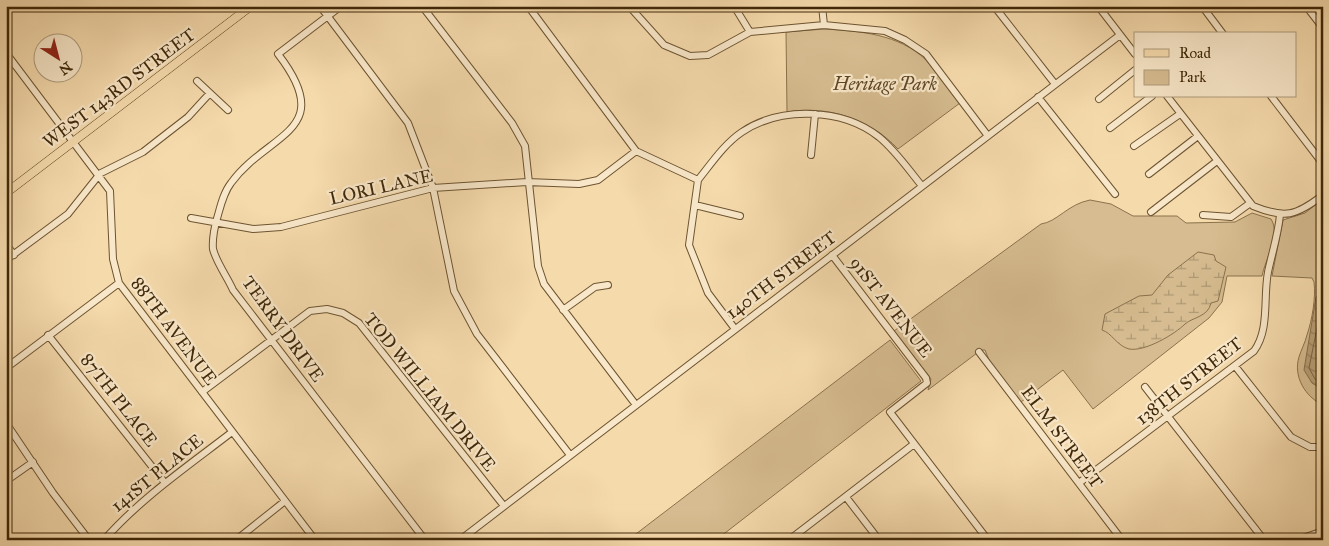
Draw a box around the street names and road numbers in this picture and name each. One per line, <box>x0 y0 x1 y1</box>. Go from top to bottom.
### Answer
street label: WEST 143RD STREET <box>38 24 200 152</box>
street label: LORI LANE <box>327 164 435 210</box>
street label: 140TH STREET <box>721 226 841 324</box>
street label: 91ST AVENUE <box>845 252 937 362</box>
street label: TERRY DRIVE <box>237 272 329 386</box>
street label: 88TH AVENUE <box>126 273 222 389</box>
street label: TOD WILLIAM DRIVE <box>359 308 501 476</box>
street label: 138TH STREET <box>1131 333 1247 429</box>
street label: 87TH PLACE <box>76 349 162 451</box>
street label: ELM STREET <box>1016 382 1108 492</box>
street label: 141ST PLACE <box>107 429 207 517</box>

